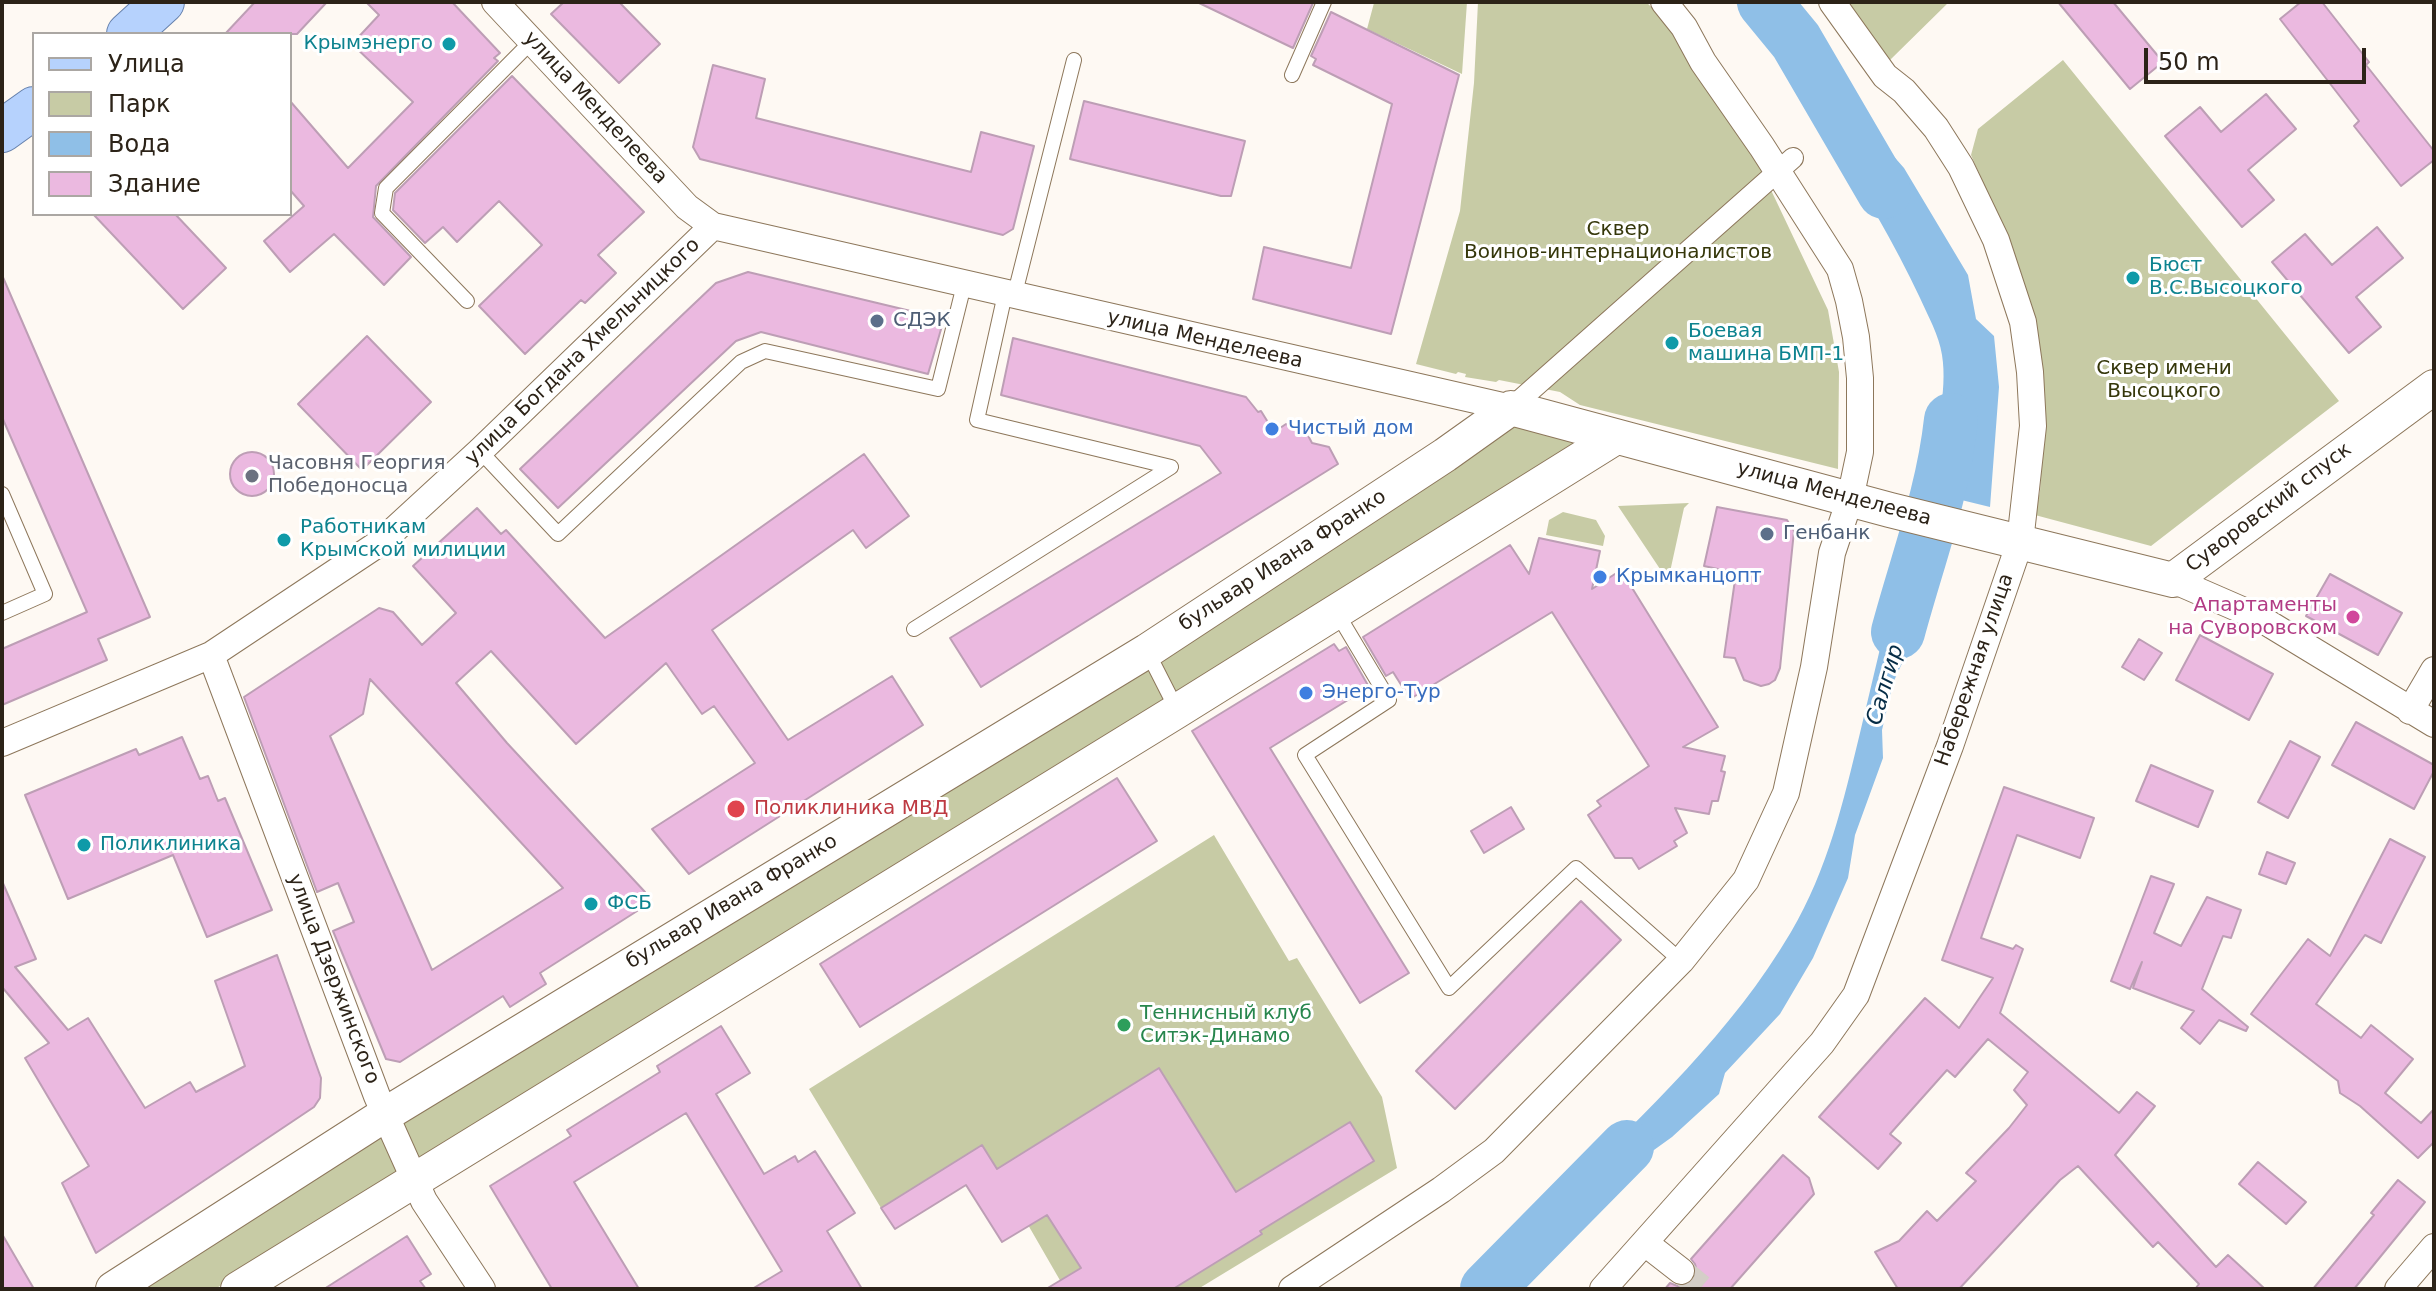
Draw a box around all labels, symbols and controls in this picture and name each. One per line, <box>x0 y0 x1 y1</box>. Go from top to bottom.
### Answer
street label: улица Менделеева <box>518 27 672 189</box>
legend <box>32 32 292 216</box>
place label: Крымэнерго <box>303 32 433 56</box>
scale bar <box>2148 32 2370 82</box>
marker: Крымэнерго <box>440 35 458 53</box>
text: 50 m <box>2158 48 2220 76</box>
text: Улица <box>108 50 185 78</box>
text: Парк <box>108 90 170 118</box>
text: Вода <box>108 130 170 158</box>
text: Здание <box>108 170 201 198</box>
park label: Сквер Воинов-интернационалистов <box>1464 218 1772 265</box>
street label: улица Богдана Хмельницкого <box>461 233 705 471</box>
place label: Бюст В.С.Высоцкого <box>2149 254 2303 301</box>
marker: Бюст В.С.Высоцкого <box>2124 269 2142 287</box>
street label: улица Менделеева <box>1105 306 1305 374</box>
place label: СДЭК <box>893 309 951 333</box>
marker: СДЭК <box>868 312 886 330</box>
place label: Боевая машина БМП-1 <box>1688 320 1844 367</box>
marker: Боевая машина БМП-1 <box>1663 334 1681 352</box>
park label: Сквер имени Высоцкого <box>2096 357 2232 404</box>
place label: Чистый дом <box>1288 417 1414 441</box>
marker: Чистый дом <box>1263 420 1281 438</box>
street label: Суворовский спуск <box>2182 438 2356 578</box>
place label: Часовня Георгия Победоносца <box>268 452 445 499</box>
street label: улица Менделеева <box>1734 457 1934 531</box>
marker: Часовня Георгия Победоносца <box>243 467 261 485</box>
street label: бульвар Ивана Франко <box>1175 485 1391 637</box>
place label: Работникам Крымской милиции <box>300 516 506 563</box>
place label: Генбанк <box>1783 522 1870 546</box>
marker: Генбанк <box>1758 525 1776 543</box>
marker: Работникам Крымской милиции <box>275 531 293 549</box>
place label: Крымканцопт <box>1616 565 1762 589</box>
marker: Крымканцопт <box>1591 568 1609 586</box>
street label: Набережная улица <box>1931 571 2019 769</box>
place label: Апартаменты на Суворовском <box>2168 594 2337 641</box>
marker: Апартаменты на Суворовском <box>2344 608 2362 626</box>
water label: Салгир <box>1862 642 1910 728</box>
place label: Энерго-Тур <box>1322 681 1441 705</box>
marker: Энерго-Тур <box>1297 684 1315 702</box>
place label: Поликлиника МВД <box>754 797 948 821</box>
marker: Поликлиника МВД <box>725 798 747 820</box>
street label: бульвар Ивана Франко <box>622 829 842 975</box>
place label: Поликлиника <box>100 833 241 857</box>
marker: Поликлиника <box>75 836 93 854</box>
street label: улица Дзержинского <box>282 870 384 1088</box>
place label: ФСБ <box>607 892 652 916</box>
marker: ФСБ <box>582 895 600 913</box>
place label: Теннисный клуб Ситэк-Динамо <box>1140 1002 1312 1049</box>
marker: Теннисный клуб Ситэк-Динамо <box>1115 1016 1133 1034</box>

